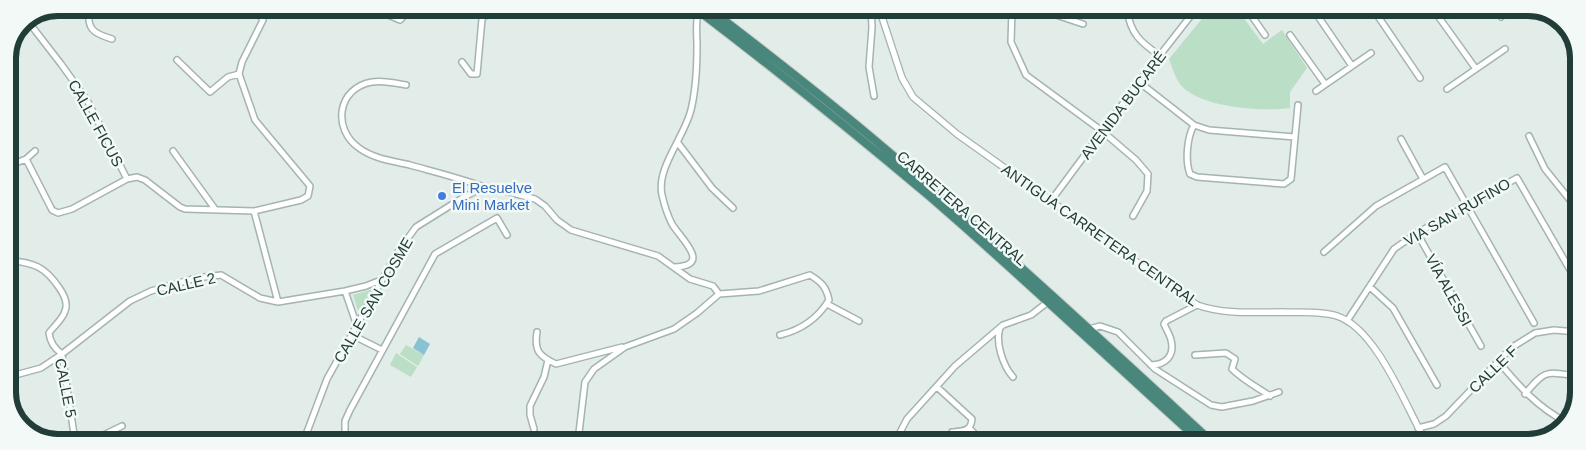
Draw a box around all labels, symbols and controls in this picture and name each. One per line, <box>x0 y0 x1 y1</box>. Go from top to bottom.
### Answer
street label: AVENIDA BUCARÉ <box>1077 48 1169 162</box>
street label: CALLE FICUS <box>65 77 127 169</box>
street label: CARRETERA CENTRAL <box>894 147 1030 269</box>
street label: ANTIGUA CARRETERA CENTRAL <box>999 160 1201 310</box>
street label: VIA SAN RUFINO <box>1401 175 1513 249</box>
place label: El Resuelve Mini Market <box>452 179 532 213</box>
marker: El Resuelve Mini Market <box>436 190 448 202</box>
street label: CALLE SAN COSME <box>330 234 416 366</box>
street label: VÍA ALESSI <box>1422 251 1476 329</box>
street label: CALLE 2 <box>155 269 217 299</box>
street label: CALLE F <box>1465 342 1521 396</box>
street label: CALLE 5 <box>52 357 80 419</box>

